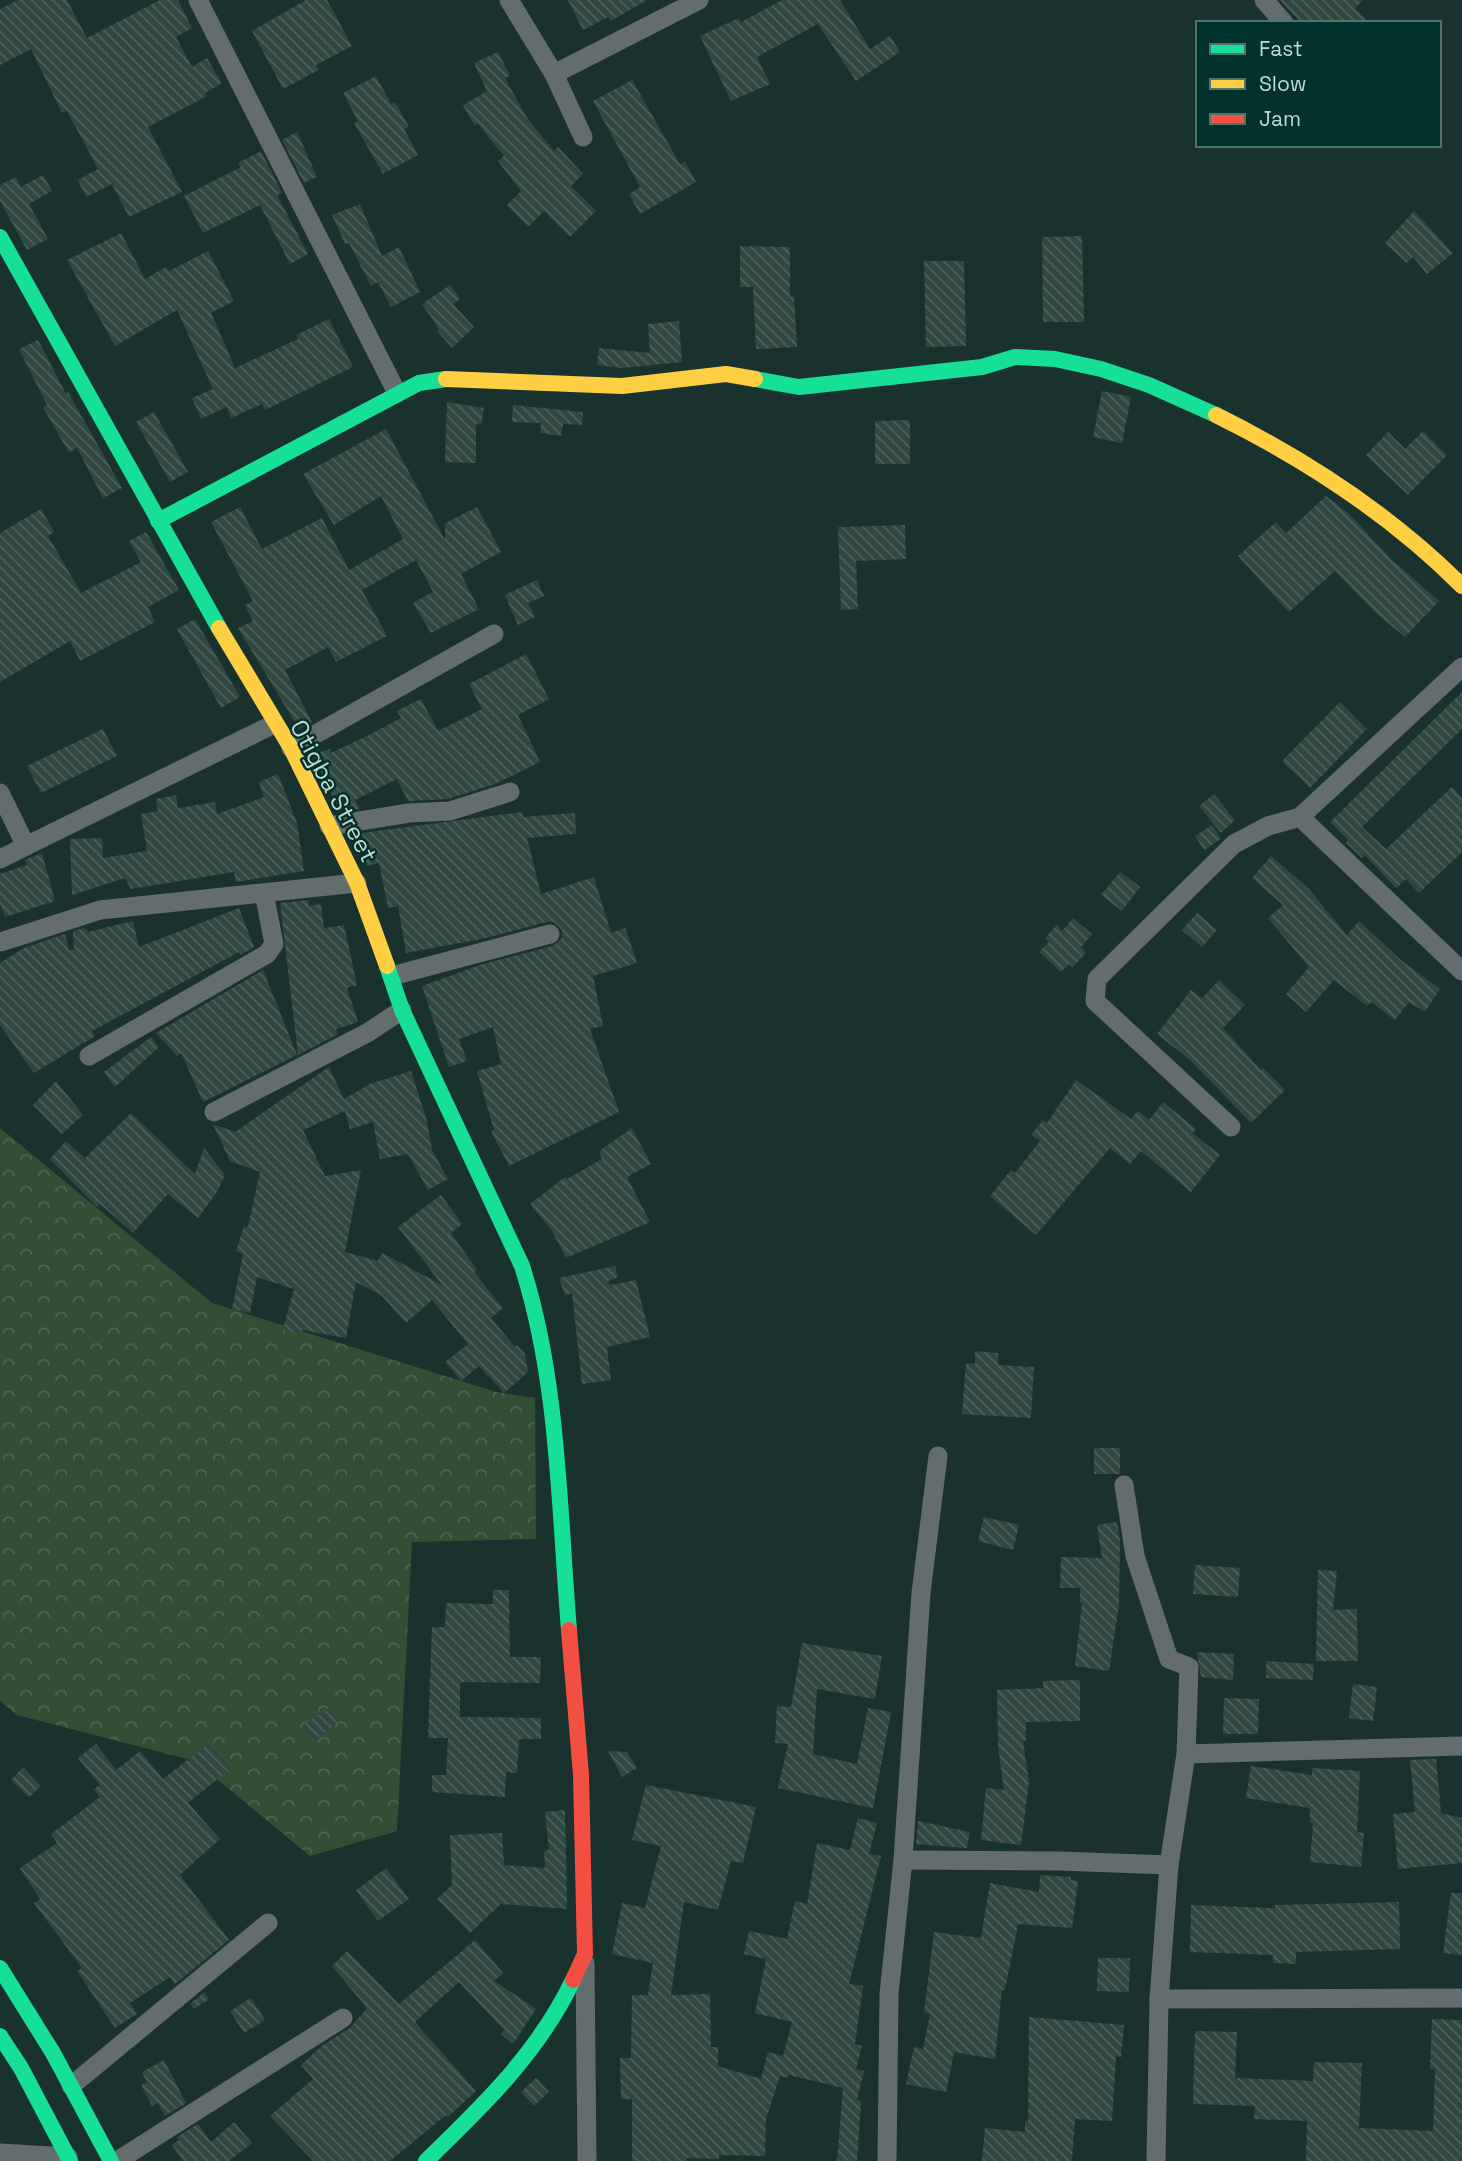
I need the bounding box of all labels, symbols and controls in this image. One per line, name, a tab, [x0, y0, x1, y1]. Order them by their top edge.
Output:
legend	[1196, 21, 1441, 147]
text: Fast	[1259, 35, 1303, 62]
text: Slow	[1259, 70, 1307, 97]
text: Jam	[1259, 105, 1301, 132]
street label: Otigba Street	[283, 714, 385, 868]

